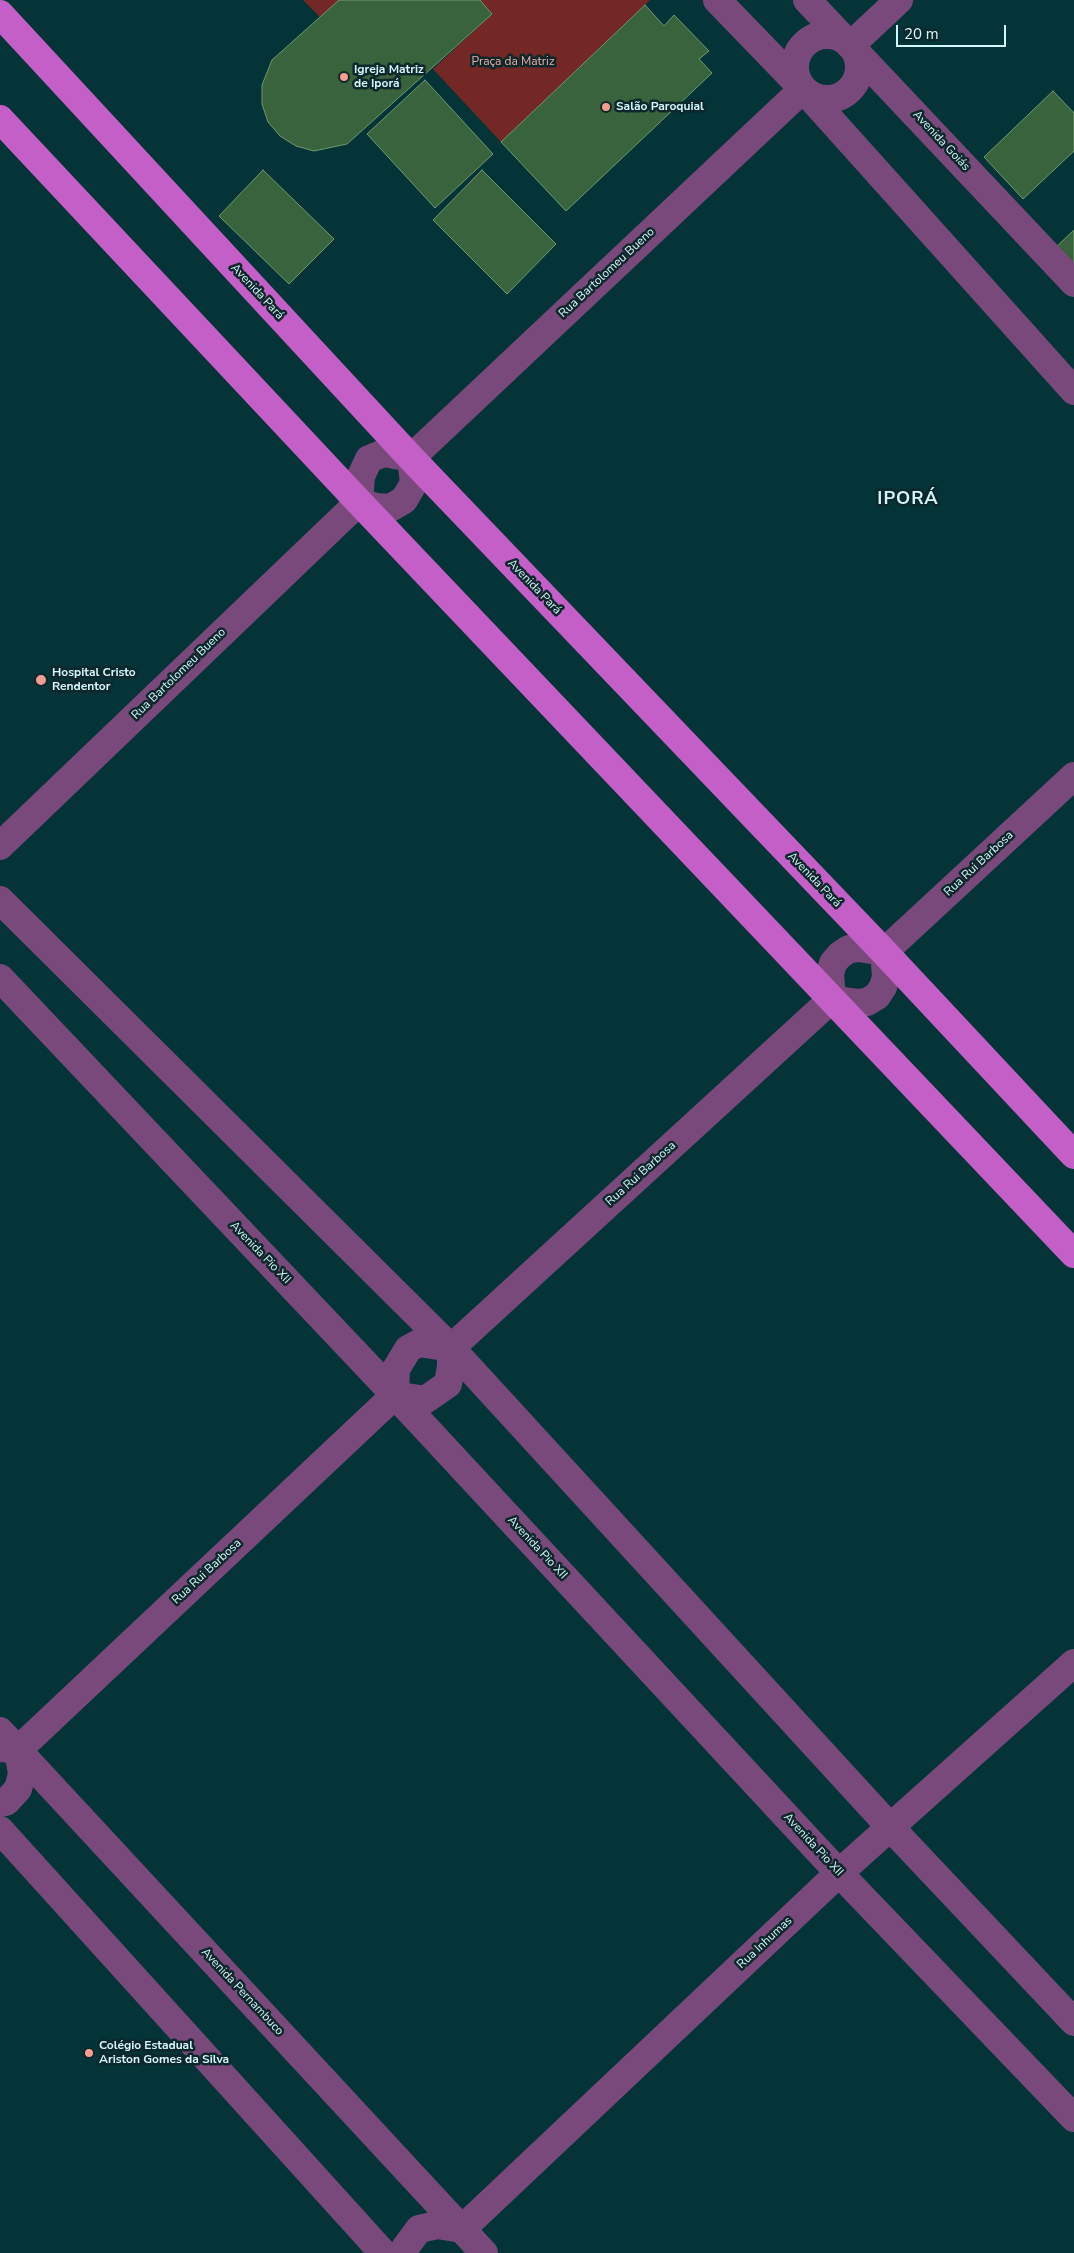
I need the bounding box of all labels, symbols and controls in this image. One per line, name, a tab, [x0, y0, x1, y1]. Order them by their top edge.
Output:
scale bar	[899, 15, 1009, 47]
text: 20 m	[904, 24, 939, 44]
park label: Praça da Matriz	[472, 55, 554, 69]
place label: Igreja Matriz de Iporá	[354, 63, 424, 91]
marker: Igreja Matriz de Iporá	[338, 71, 350, 83]
place label: Salão Paroquial	[616, 100, 704, 114]
marker: Salão Paroquial	[600, 101, 612, 113]
street label: Avenida Goiás	[909, 108, 973, 174]
street label: Rua Bartolomeu Bueno	[556, 225, 658, 321]
street label: Avenida Pará	[227, 261, 287, 323]
district label: IPORÁ	[877, 489, 939, 511]
street label: Avenida Pará	[504, 556, 564, 618]
street label: Rua Bartolomeu Bueno	[129, 625, 229, 723]
place label: Hospital Cristo Rendentor	[52, 666, 136, 694]
marker: Hospital Cristo Rendentor	[34, 673, 48, 687]
street label: Rua Rui Barbosa	[941, 828, 1017, 900]
street label: Avenida Pará	[784, 849, 844, 911]
street label: Rua Rui Barbosa	[603, 1139, 679, 1209]
street label: Avenida Pio XII	[227, 1219, 293, 1287]
street label: Avenida Pio XII	[504, 1513, 570, 1583]
street label: Rua Rui Barbosa	[169, 1536, 245, 1608]
street label: Avenida Pio XII	[780, 1810, 846, 1880]
street label: Rua Inhumas	[734, 1914, 796, 1972]
street label: Avenida Pernambuco	[198, 1945, 286, 2039]
place label: Colégio Estadual Ariston Gomes da Silva	[99, 2039, 229, 2067]
marker: Colégio Estadual Ariston Gomes da Silva	[83, 2047, 95, 2059]

